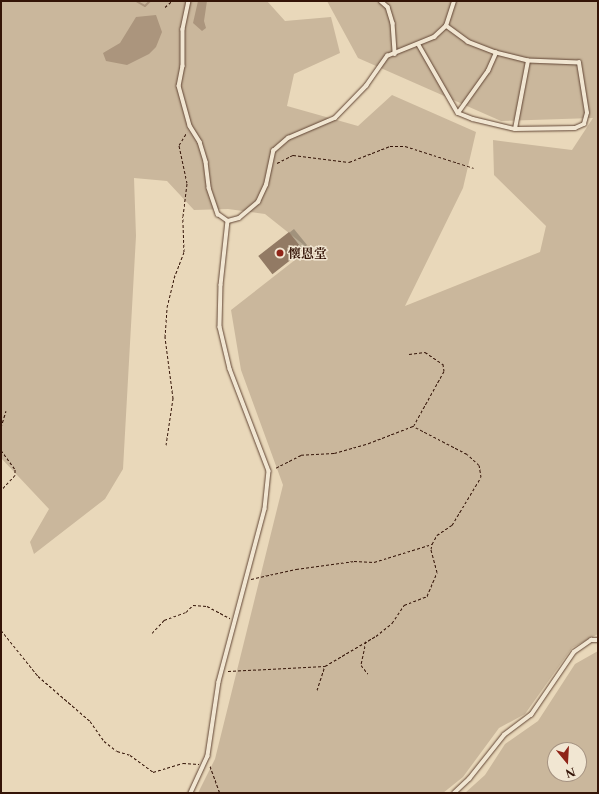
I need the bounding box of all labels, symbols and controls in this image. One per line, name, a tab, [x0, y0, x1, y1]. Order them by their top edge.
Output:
place label: 懷恩堂	[288, 245, 327, 261]
marker: 懷恩堂	[275, 248, 285, 258]
north arrow	[547, 742, 587, 782]
text: N	[564, 764, 577, 781]

